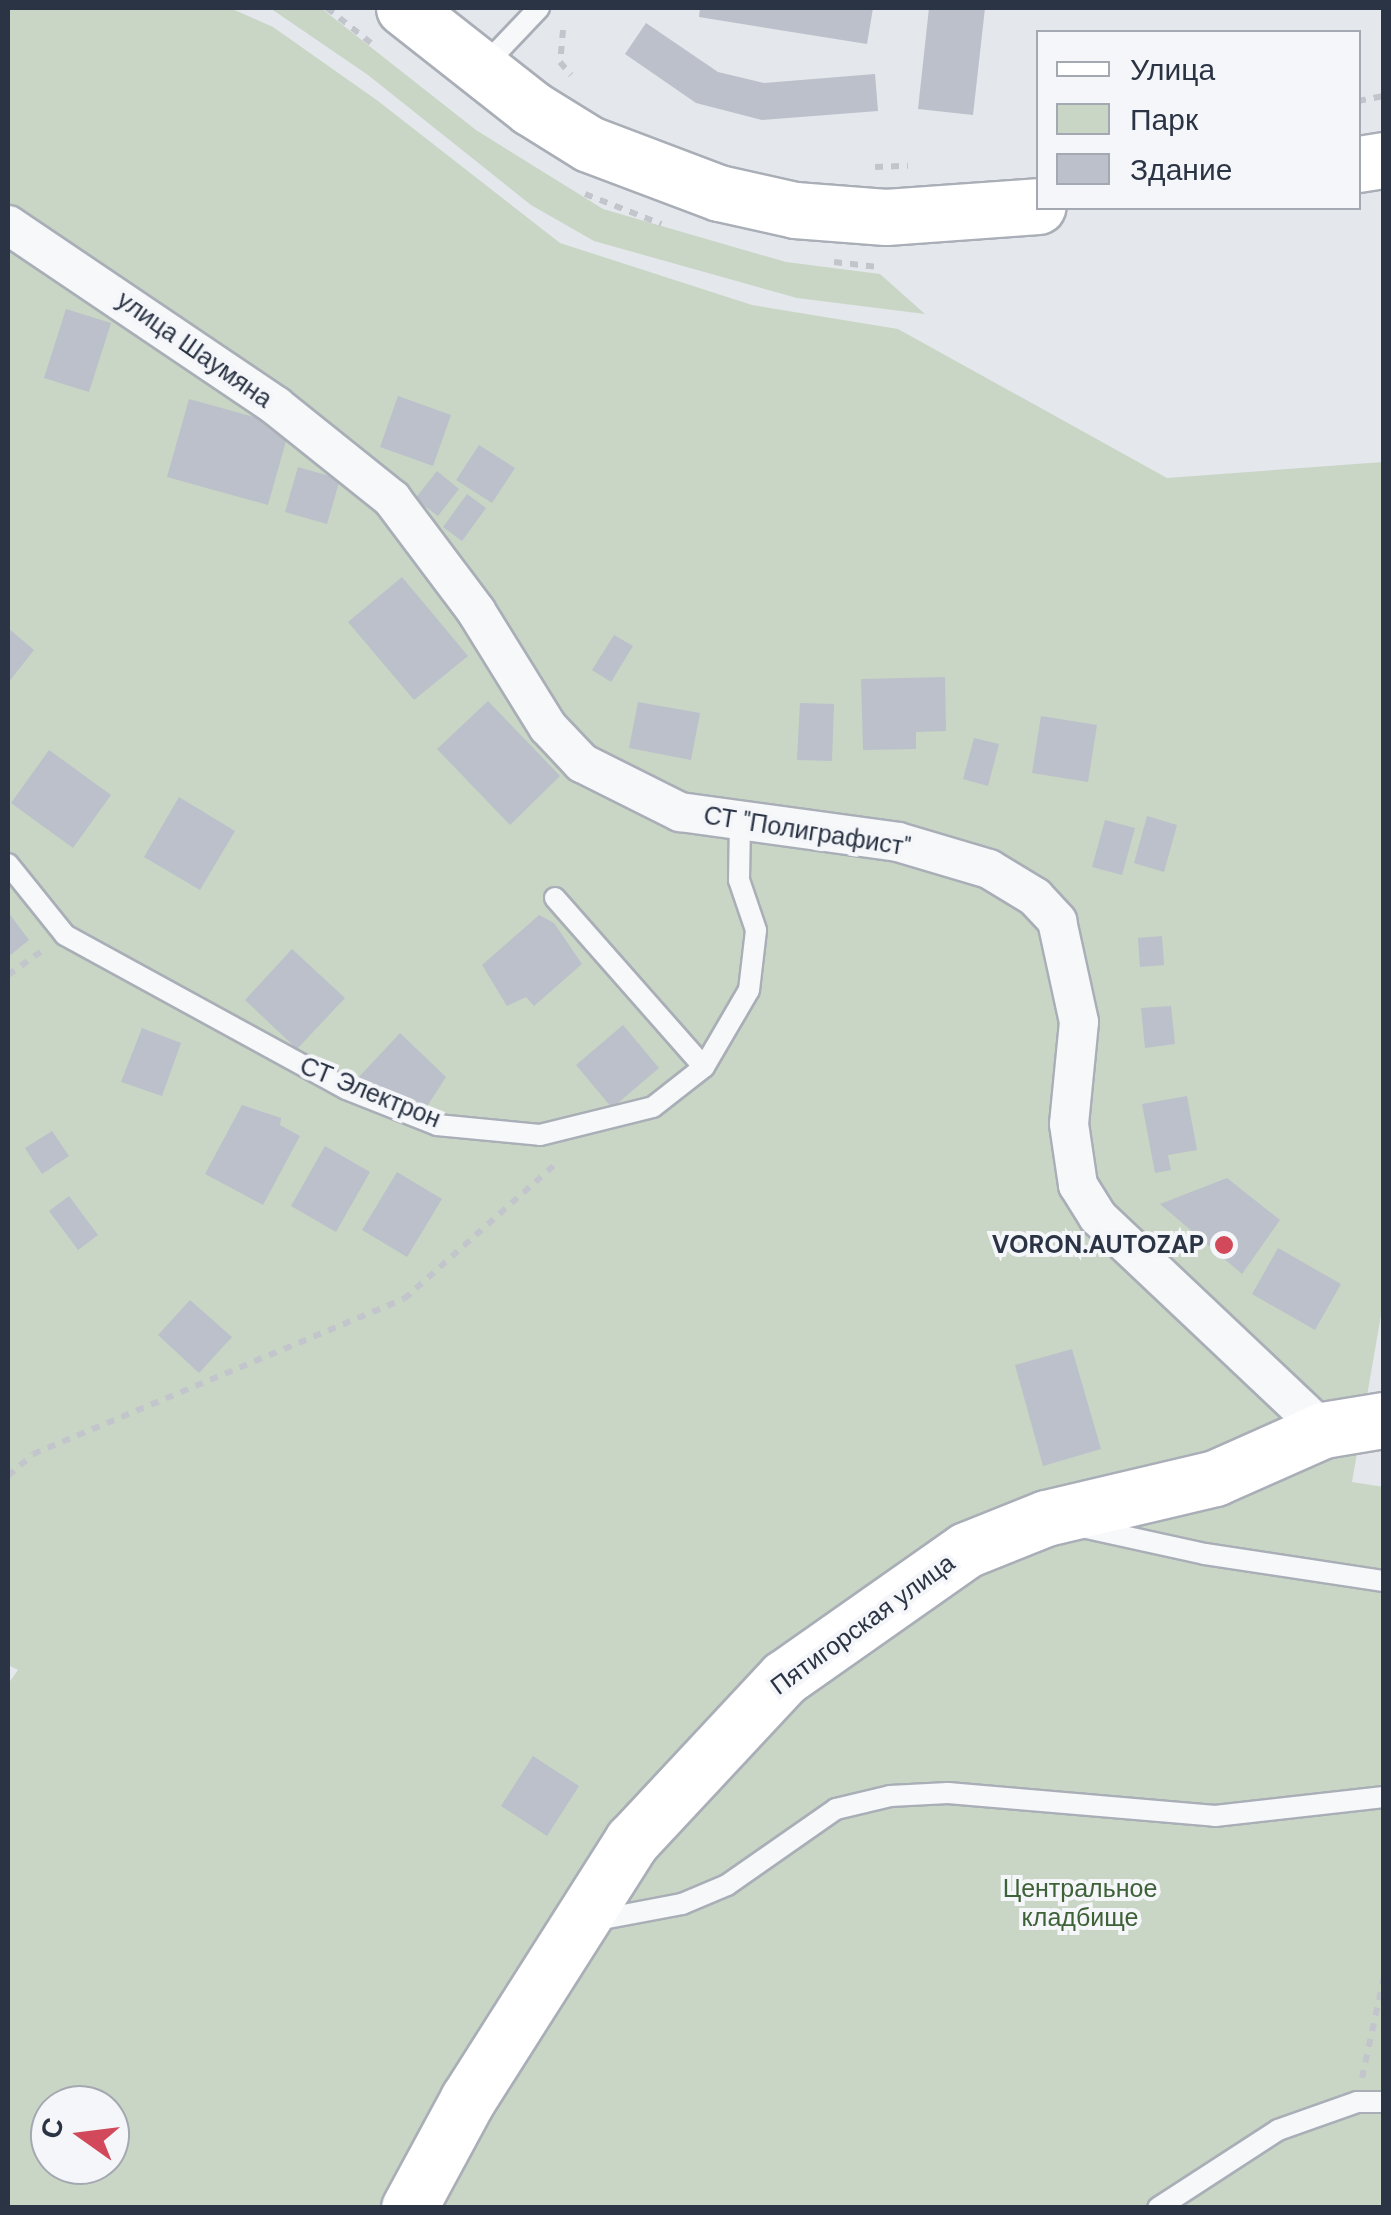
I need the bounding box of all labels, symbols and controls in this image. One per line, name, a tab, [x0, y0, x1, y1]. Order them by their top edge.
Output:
legend	[1036, 30, 1361, 210]
text: Улица	[1130, 50, 1215, 89]
text: Парк	[1130, 100, 1198, 139]
text: Здание	[1130, 150, 1232, 189]
street label: улица Шаумяна	[111, 285, 277, 415]
street label: СТ "Полиграфист"	[701, 801, 913, 863]
street label: СТ Электрон	[295, 1051, 445, 1135]
place label: VORON.AUTOZAP	[992, 1230, 1204, 1260]
marker: VORON.AUTOZAP	[1213, 1234, 1235, 1256]
street label: Пятигорская улица	[765, 1548, 961, 1702]
park label: Центральное кладбище	[1003, 1875, 1157, 1934]
north arrow	[30, 2085, 130, 2185]
text: С	[32, 2114, 73, 2142]

